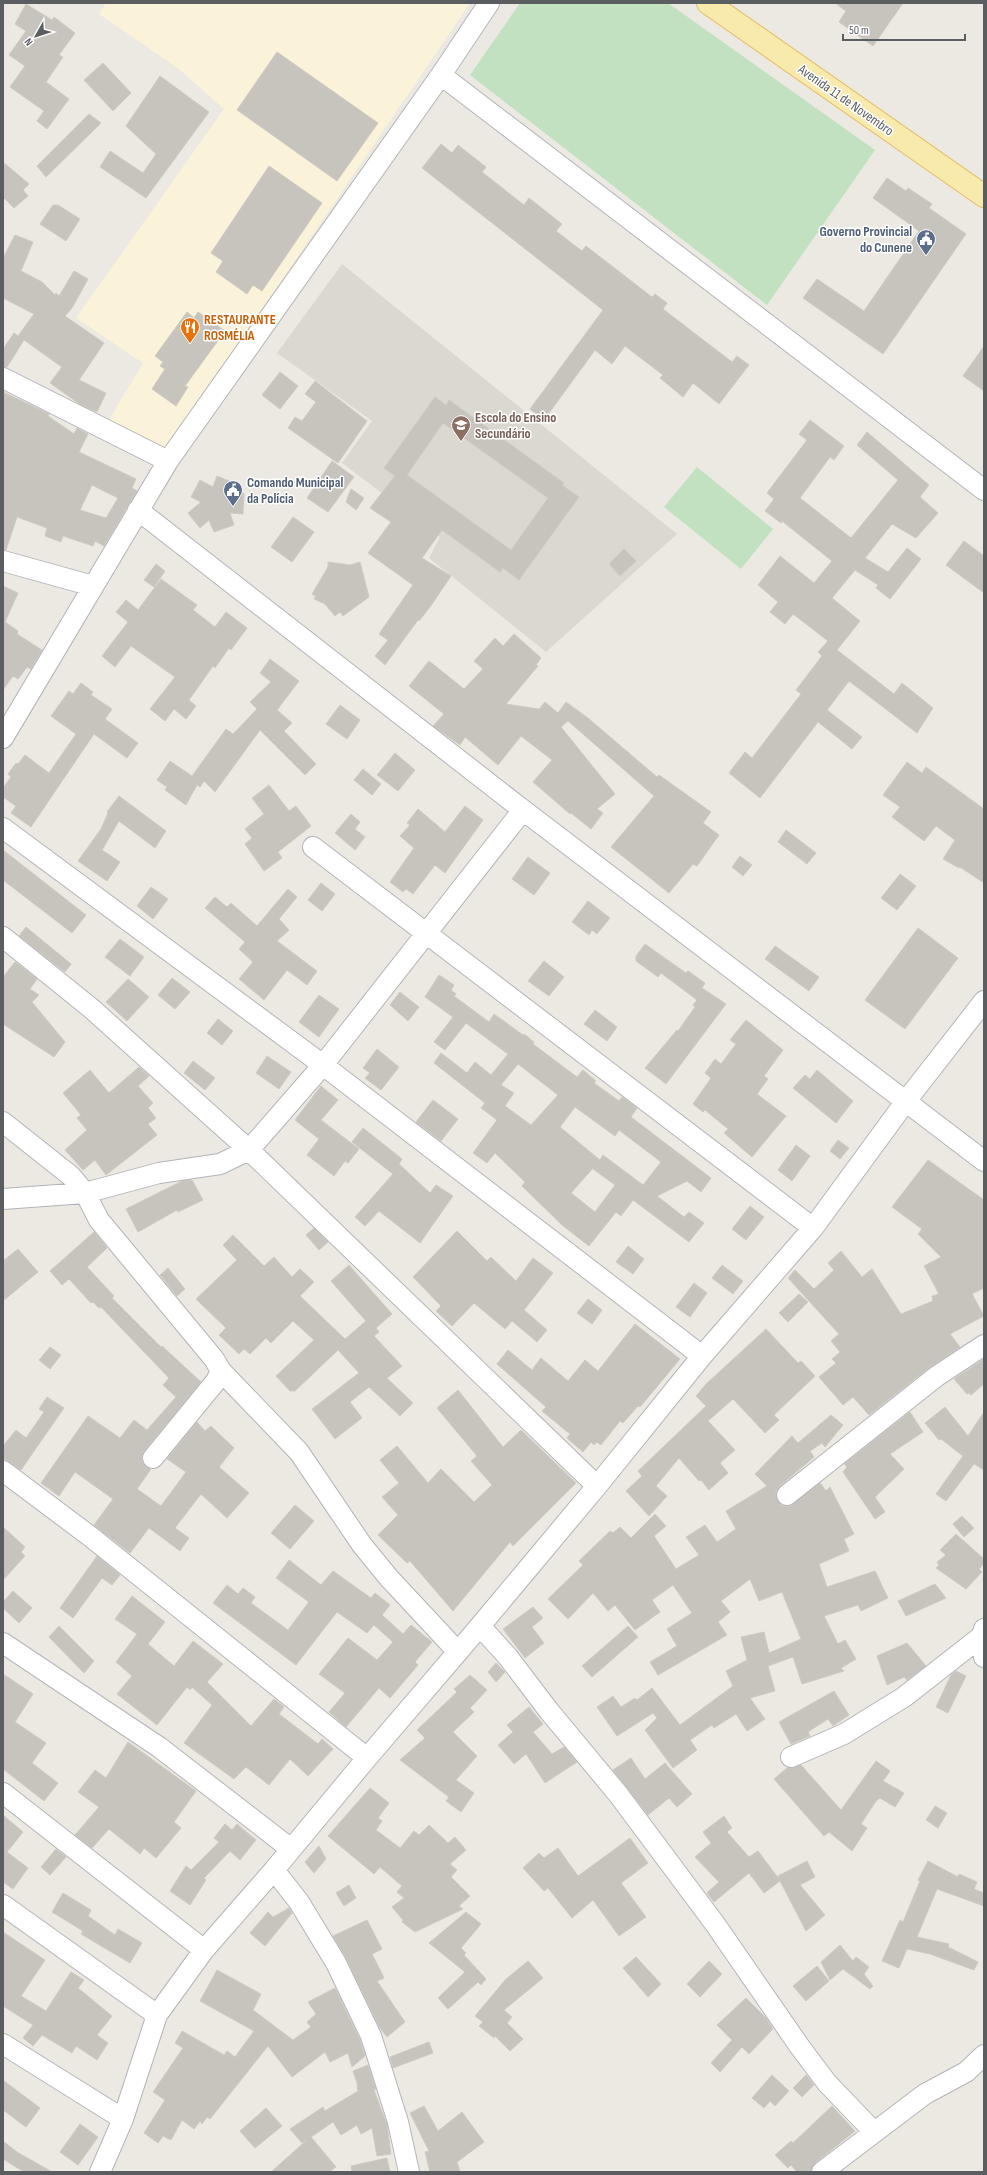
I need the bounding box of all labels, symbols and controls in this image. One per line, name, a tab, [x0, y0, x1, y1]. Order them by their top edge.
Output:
north arrow	[16, 16, 56, 56]
scale bar	[843, 16, 965, 42]
text: 50 m	[849, 23, 869, 38]
text: N	[22, 36, 36, 48]
street label: Avenida 11 de Novembro	[794, 60, 897, 139]
place label: Governo Provincial do Cunene	[819, 223, 912, 256]
public building icon: Governo Provincial do Cunene	[915, 228, 937, 256]
place label: RESTAURANTE ROSMÉLIA	[204, 311, 276, 344]
restaurant icon: RESTAURANTE ROSMÉLIA	[179, 316, 201, 344]
place label: Escola do Ensino Secundário	[475, 409, 556, 442]
school or university icon: Escola do Ensino Secundário	[450, 414, 472, 442]
place label: Comando Municipal da Polícia	[247, 474, 343, 507]
public building icon: Comando Municipal da Polícia	[222, 479, 244, 507]

